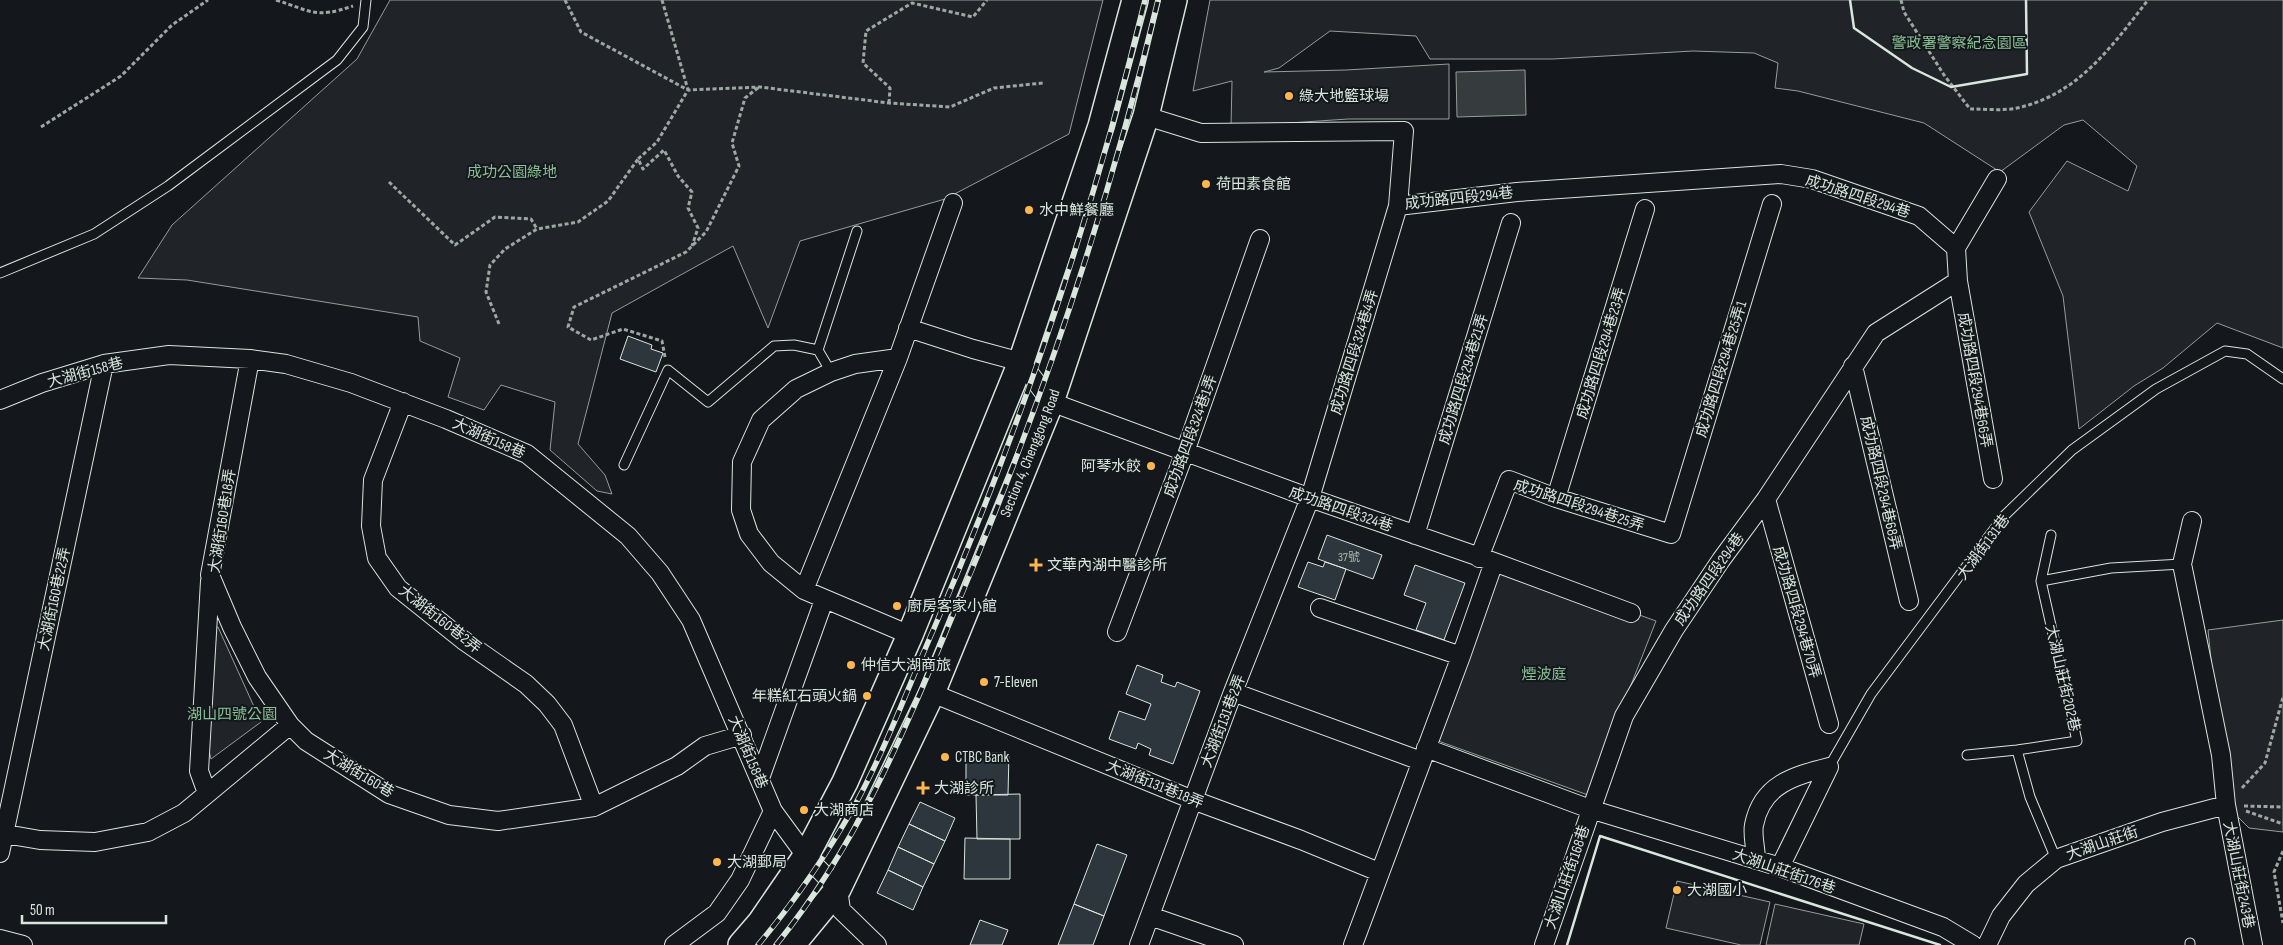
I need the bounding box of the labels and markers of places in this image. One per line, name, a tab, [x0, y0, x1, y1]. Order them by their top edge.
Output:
place label: 綠大地籃球場	[1299, 87, 1389, 106]
marker: 綠大地籃球場	[1283, 90, 1295, 102]
place label: 荷田素食館	[1216, 175, 1291, 194]
marker: 荷田素食館	[1200, 178, 1212, 190]
place label: 水中鮮餐廳	[1039, 201, 1114, 220]
marker: 水中鮮餐廳	[1023, 204, 1035, 216]
place label: 阿琴水餃	[1081, 457, 1141, 476]
marker: 阿琴水餃	[1145, 460, 1157, 472]
place label: 文華內湖中醫診所	[1047, 556, 1167, 575]
marker: 文華內湖中醫診所	[1029, 558, 1043, 572]
place label: 廚房客家小館	[907, 597, 997, 616]
marker: 廚房客家小館	[891, 600, 903, 612]
place label: 仲信大湖商旅	[861, 656, 951, 675]
marker: 仲信大湖商旅	[845, 659, 857, 671]
place label: 7-Eleven	[994, 673, 1038, 692]
marker: 7-Eleven	[978, 676, 990, 688]
place label: 年糕紅石頭火鍋	[752, 687, 857, 706]
marker: 年糕紅石頭火鍋	[861, 690, 873, 702]
place label: CTBC Bank	[955, 748, 1010, 767]
marker: CTBC Bank	[939, 751, 951, 763]
place label: 大湖診所	[934, 779, 994, 798]
marker: 大湖診所	[916, 781, 930, 795]
place label: 大湖商店	[814, 801, 874, 820]
marker: 大湖商店	[798, 804, 810, 816]
place label: 大湖郵局	[727, 853, 787, 872]
marker: 大湖郵局	[711, 856, 723, 868]
place label: 大湖國小	[1687, 881, 1747, 900]
marker: 大湖國小	[1671, 884, 1683, 896]

